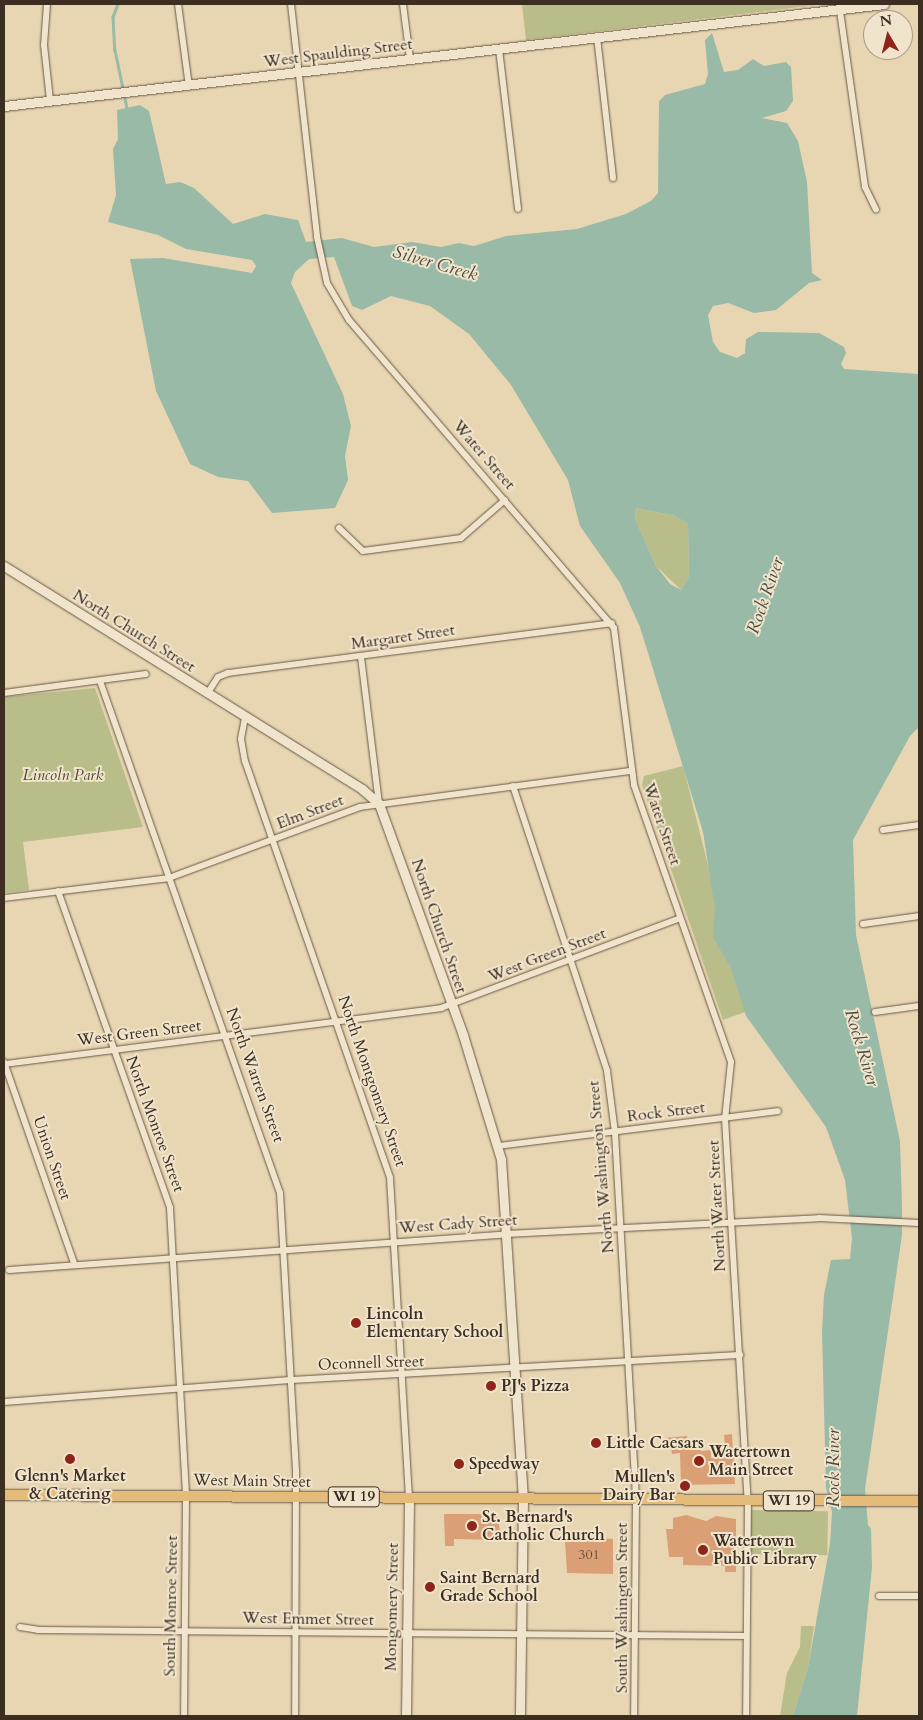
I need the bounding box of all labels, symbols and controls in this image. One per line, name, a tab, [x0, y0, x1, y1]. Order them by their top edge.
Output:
north arrow	[863, 10, 913, 60]
text: N	[879, 10, 893, 31]
street label: West Spaulding Street	[262, 34, 414, 72]
water label: Silver Creek	[390, 242, 480, 286]
street label: Water Street	[449, 416, 519, 494]
water label: Rock River	[743, 555, 789, 637]
street label: North Church Street	[69, 586, 199, 676]
street label: Margaret Street	[350, 620, 456, 654]
park label: Lincoln Park	[23, 765, 103, 785]
street label: Water Street	[639, 780, 685, 868]
street label: Elm Street	[274, 790, 346, 834]
street label: North Church Street	[407, 856, 471, 996]
street label: West Green Street	[485, 924, 609, 986]
street label: North Montgomery Street	[334, 993, 410, 1169]
street label: North Warren Street	[222, 1005, 288, 1145]
water label: Rock River	[839, 1007, 883, 1089]
street label: West Green Street	[76, 1016, 202, 1050]
street label: North Monroe Street	[121, 1053, 189, 1195]
street label: North Washington Street	[584, 1080, 618, 1254]
street label: Rock Street	[626, 1098, 706, 1126]
street label: Union Street	[29, 1114, 75, 1202]
street label: North Water Street	[704, 1140, 730, 1272]
street label: West Cady Street	[398, 1210, 518, 1238]
place label: Lincoln Elementary School	[366, 1304, 503, 1342]
marker: Lincoln Elementary School	[350, 1317, 362, 1329]
street label: Oconnell Street	[318, 1352, 424, 1374]
place label: PJ's Pizza	[501, 1376, 569, 1396]
marker: PJ's Pizza	[485, 1380, 497, 1392]
water label: Rock River	[823, 1428, 845, 1508]
place label: Little Caesars	[606, 1433, 704, 1453]
marker: Little Caesars	[590, 1437, 602, 1449]
place label: Watertown Main Street	[709, 1442, 793, 1480]
marker: Glenn's Market & Catering	[64, 1453, 76, 1465]
place label: Speedway	[469, 1454, 540, 1474]
marker: Watertown Main Street	[693, 1455, 705, 1467]
marker: Speedway	[453, 1458, 465, 1470]
place label: Glenn's Market & Catering	[14, 1466, 126, 1504]
place label: Mullen's Dairy Bar	[602, 1467, 675, 1505]
street label: West Main Street	[193, 1470, 311, 1492]
marker: Mullen's Dairy Bar	[679, 1480, 691, 1492]
road number: WI 19	[328, 1484, 380, 1510]
road number: WI 19	[763, 1488, 815, 1514]
place label: St. Bernard's Catholic Church	[482, 1507, 605, 1545]
marker: St. Bernard's Catholic Church	[466, 1520, 478, 1532]
street label: South Washington Street	[612, 1523, 632, 1693]
place label: Watertown Public Library	[713, 1531, 817, 1569]
street label: South Monroe Street	[160, 1535, 182, 1677]
street label: Mongomery Street	[381, 1543, 403, 1671]
marker: Watertown Public Library	[697, 1544, 709, 1556]
house number: 301	[578, 1547, 600, 1563]
place label: Saint Bernard Grade School	[440, 1568, 540, 1606]
marker: Saint Bernard Grade School	[424, 1581, 436, 1593]
street label: West Emmet Street	[242, 1608, 374, 1630]

